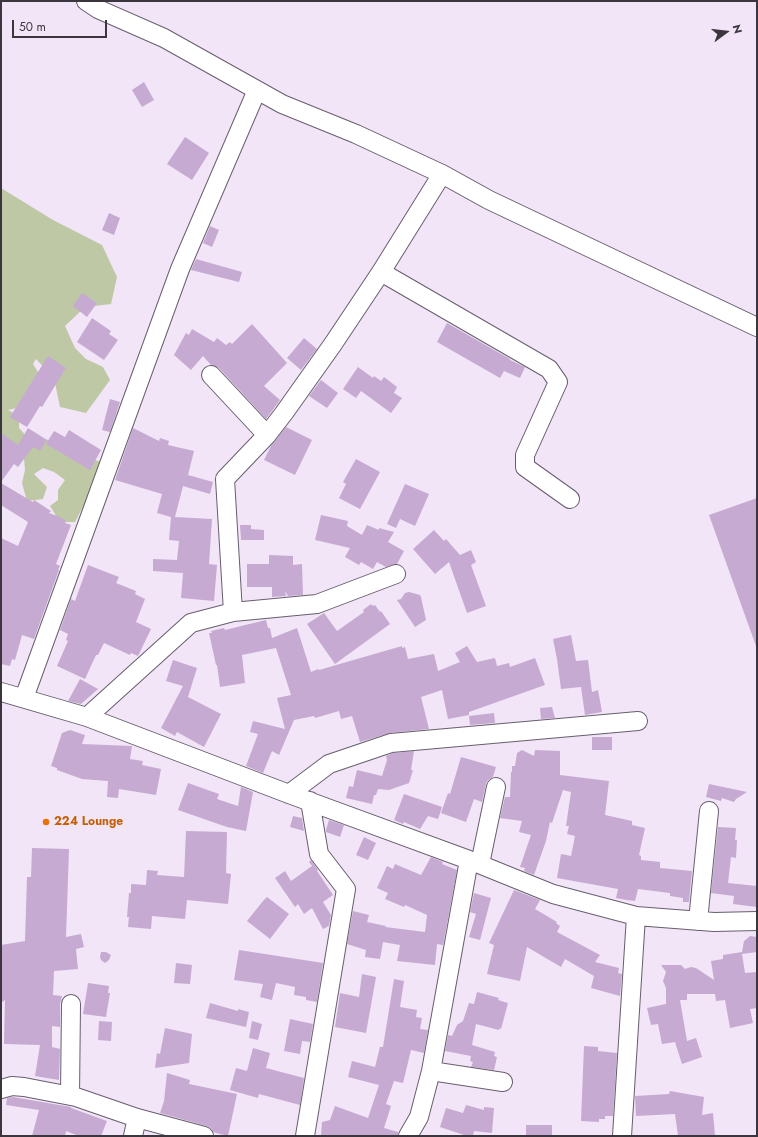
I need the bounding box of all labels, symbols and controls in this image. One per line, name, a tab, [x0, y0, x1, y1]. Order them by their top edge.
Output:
scale bar	[14, 12, 109, 38]
north arrow	[706, 12, 746, 52]
text: 50 m	[19, 18, 46, 36]
text: N	[729, 23, 746, 35]
place label: 224 Lounge	[54, 815, 123, 829]
marker: 224 Lounge	[41, 817, 51, 827]

